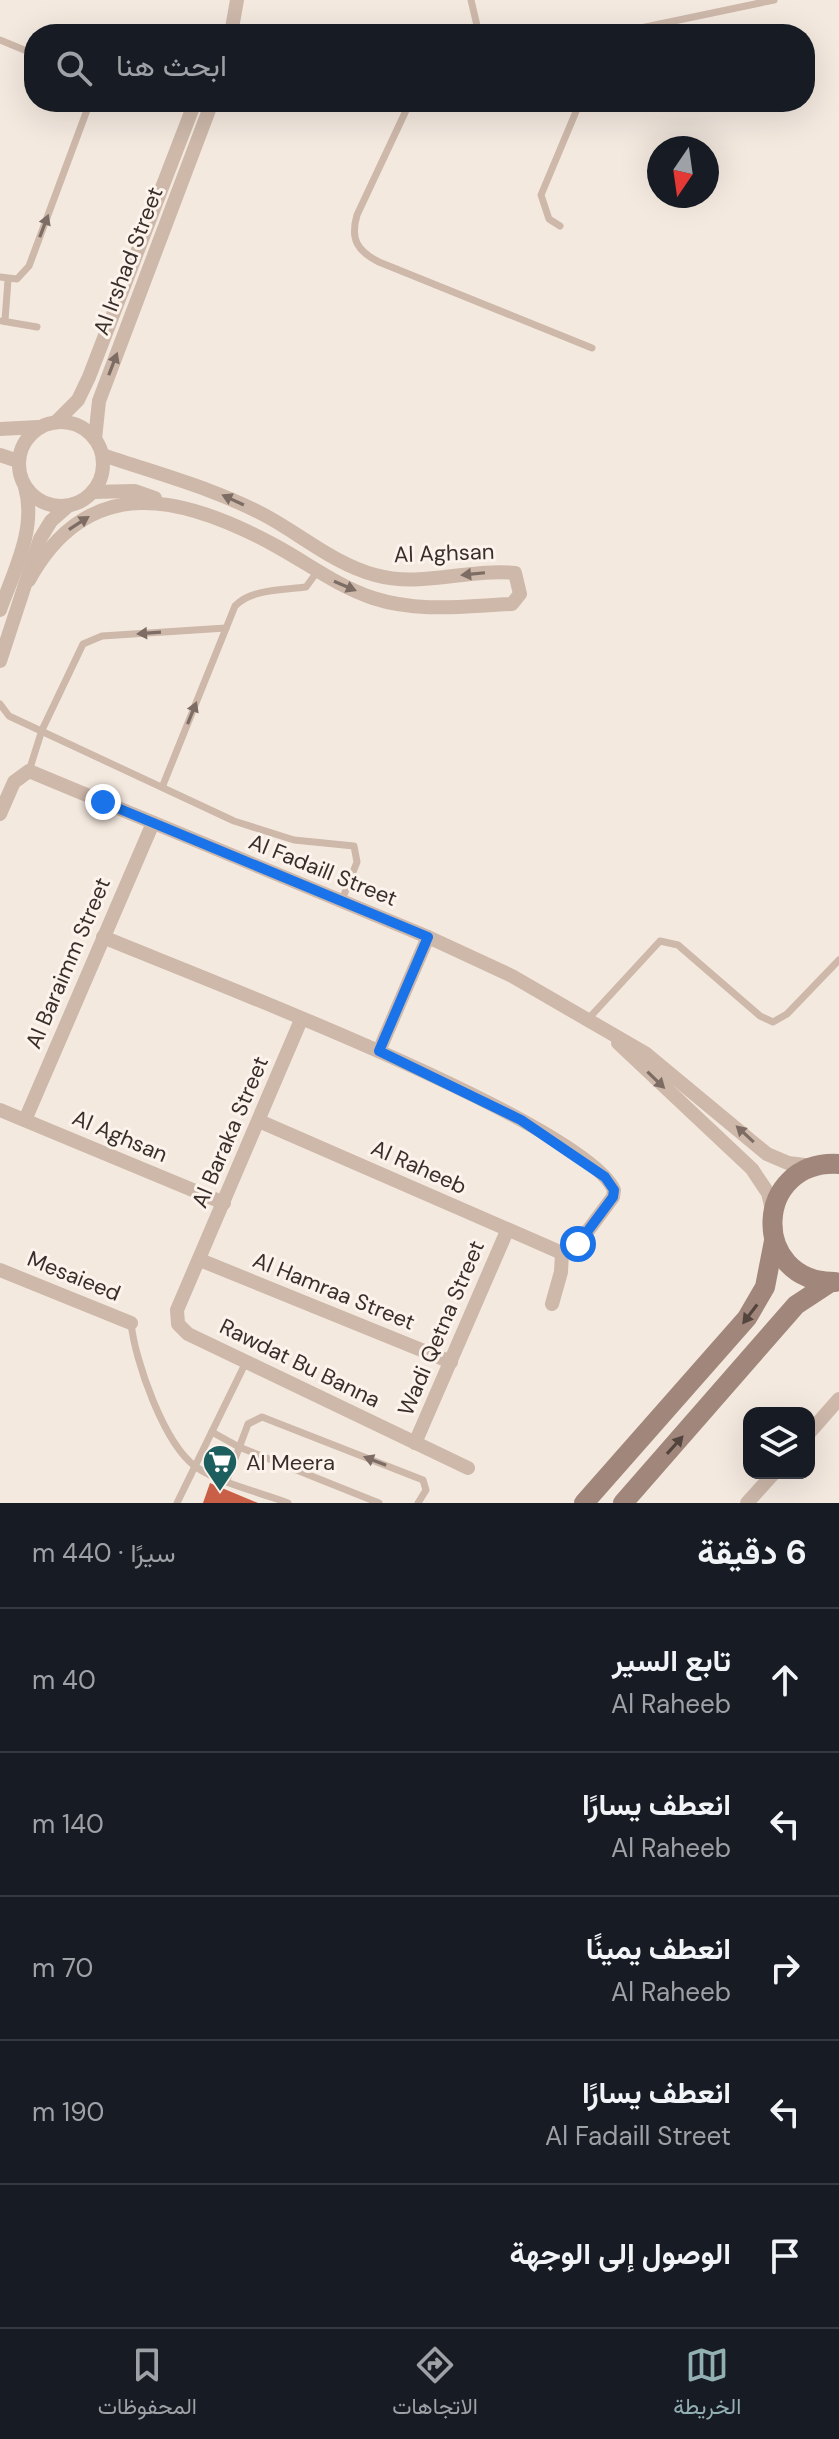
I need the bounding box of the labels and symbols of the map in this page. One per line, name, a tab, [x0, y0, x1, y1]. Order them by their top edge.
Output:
north arrow	[647, 136, 719, 208]
street label: Al Irshad Street	[86, 183, 170, 339]
one-way arrow	[38, 214, 51, 238]
one-way arrow	[107, 351, 120, 375]
one-way arrow	[221, 493, 244, 507]
one-way arrow	[69, 515, 90, 530]
street label: Al Aghsan	[393, 537, 495, 569]
one-way arrow	[460, 568, 485, 581]
one-way arrow	[333, 580, 357, 593]
one-way arrow	[136, 627, 161, 640]
one-way arrow	[186, 701, 199, 725]
route end	[85, 784, 121, 820]
street label: Al Fadaill Street	[245, 827, 401, 913]
street label: Al Baraimm Street	[19, 873, 117, 1053]
street label: Al Baraka Street	[185, 1052, 275, 1212]
one-way arrow	[646, 1071, 665, 1089]
street label: Al Aghsan	[68, 1103, 172, 1169]
one-way arrow	[735, 1126, 754, 1144]
street label: Al Raheeb	[367, 1133, 471, 1201]
route start	[560, 1226, 596, 1262]
street label: Wadi Qetna Street	[391, 1236, 491, 1420]
street label: Mesaieed	[23, 1244, 125, 1308]
street label: Al Hamraa Street	[249, 1245, 419, 1337]
one-way arrow	[743, 1303, 758, 1324]
street label: Rawdat Bu Banna	[215, 1312, 385, 1414]
one-way arrow	[666, 1435, 683, 1455]
supermarket icon: Al Meera	[201, 1443, 239, 1493]
place label: Al Meera	[246, 1448, 335, 1477]
one-way arrow	[363, 1454, 387, 1467]

